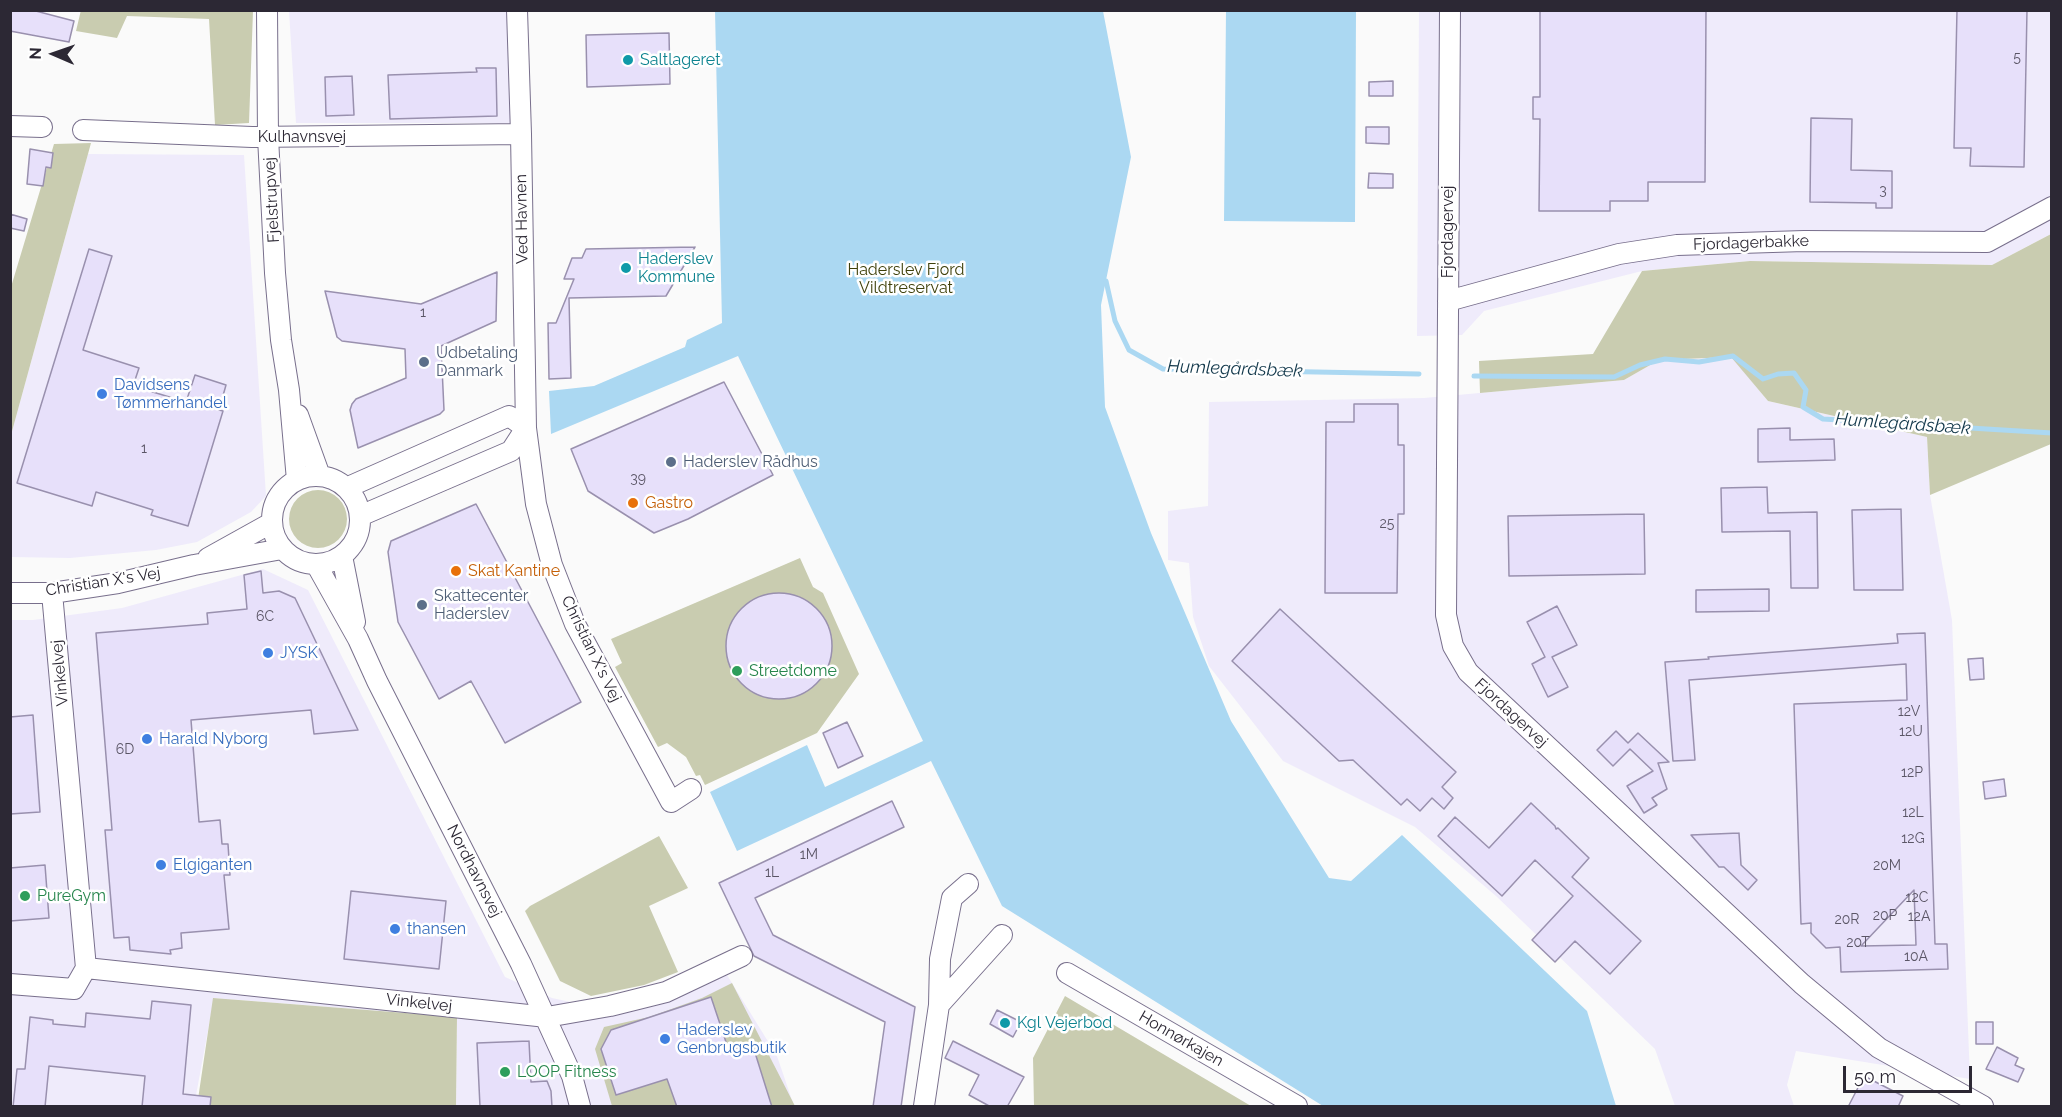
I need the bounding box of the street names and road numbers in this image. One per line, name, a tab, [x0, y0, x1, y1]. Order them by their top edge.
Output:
street label: Kulhavnsvej	[258, 127, 346, 147]
street label: Fjelstrupvej	[260, 157, 284, 243]
street label: Ved Havnen	[512, 174, 532, 264]
street label: Fjordagervej	[1438, 186, 1458, 278]
street label: Fjordagerbakke	[1693, 231, 1809, 255]
street label: Christian X's Vej	[44, 563, 162, 601]
street label: Christian X's Vej	[557, 593, 625, 705]
street label: Vinkelvej	[48, 639, 72, 707]
street label: Fjordagervej	[1471, 674, 1551, 752]
street label: Nordhavnsvej	[442, 821, 506, 921]
street label: Vinkelvej	[385, 990, 453, 1016]
street label: Honnørkajen	[1135, 1007, 1227, 1071]

